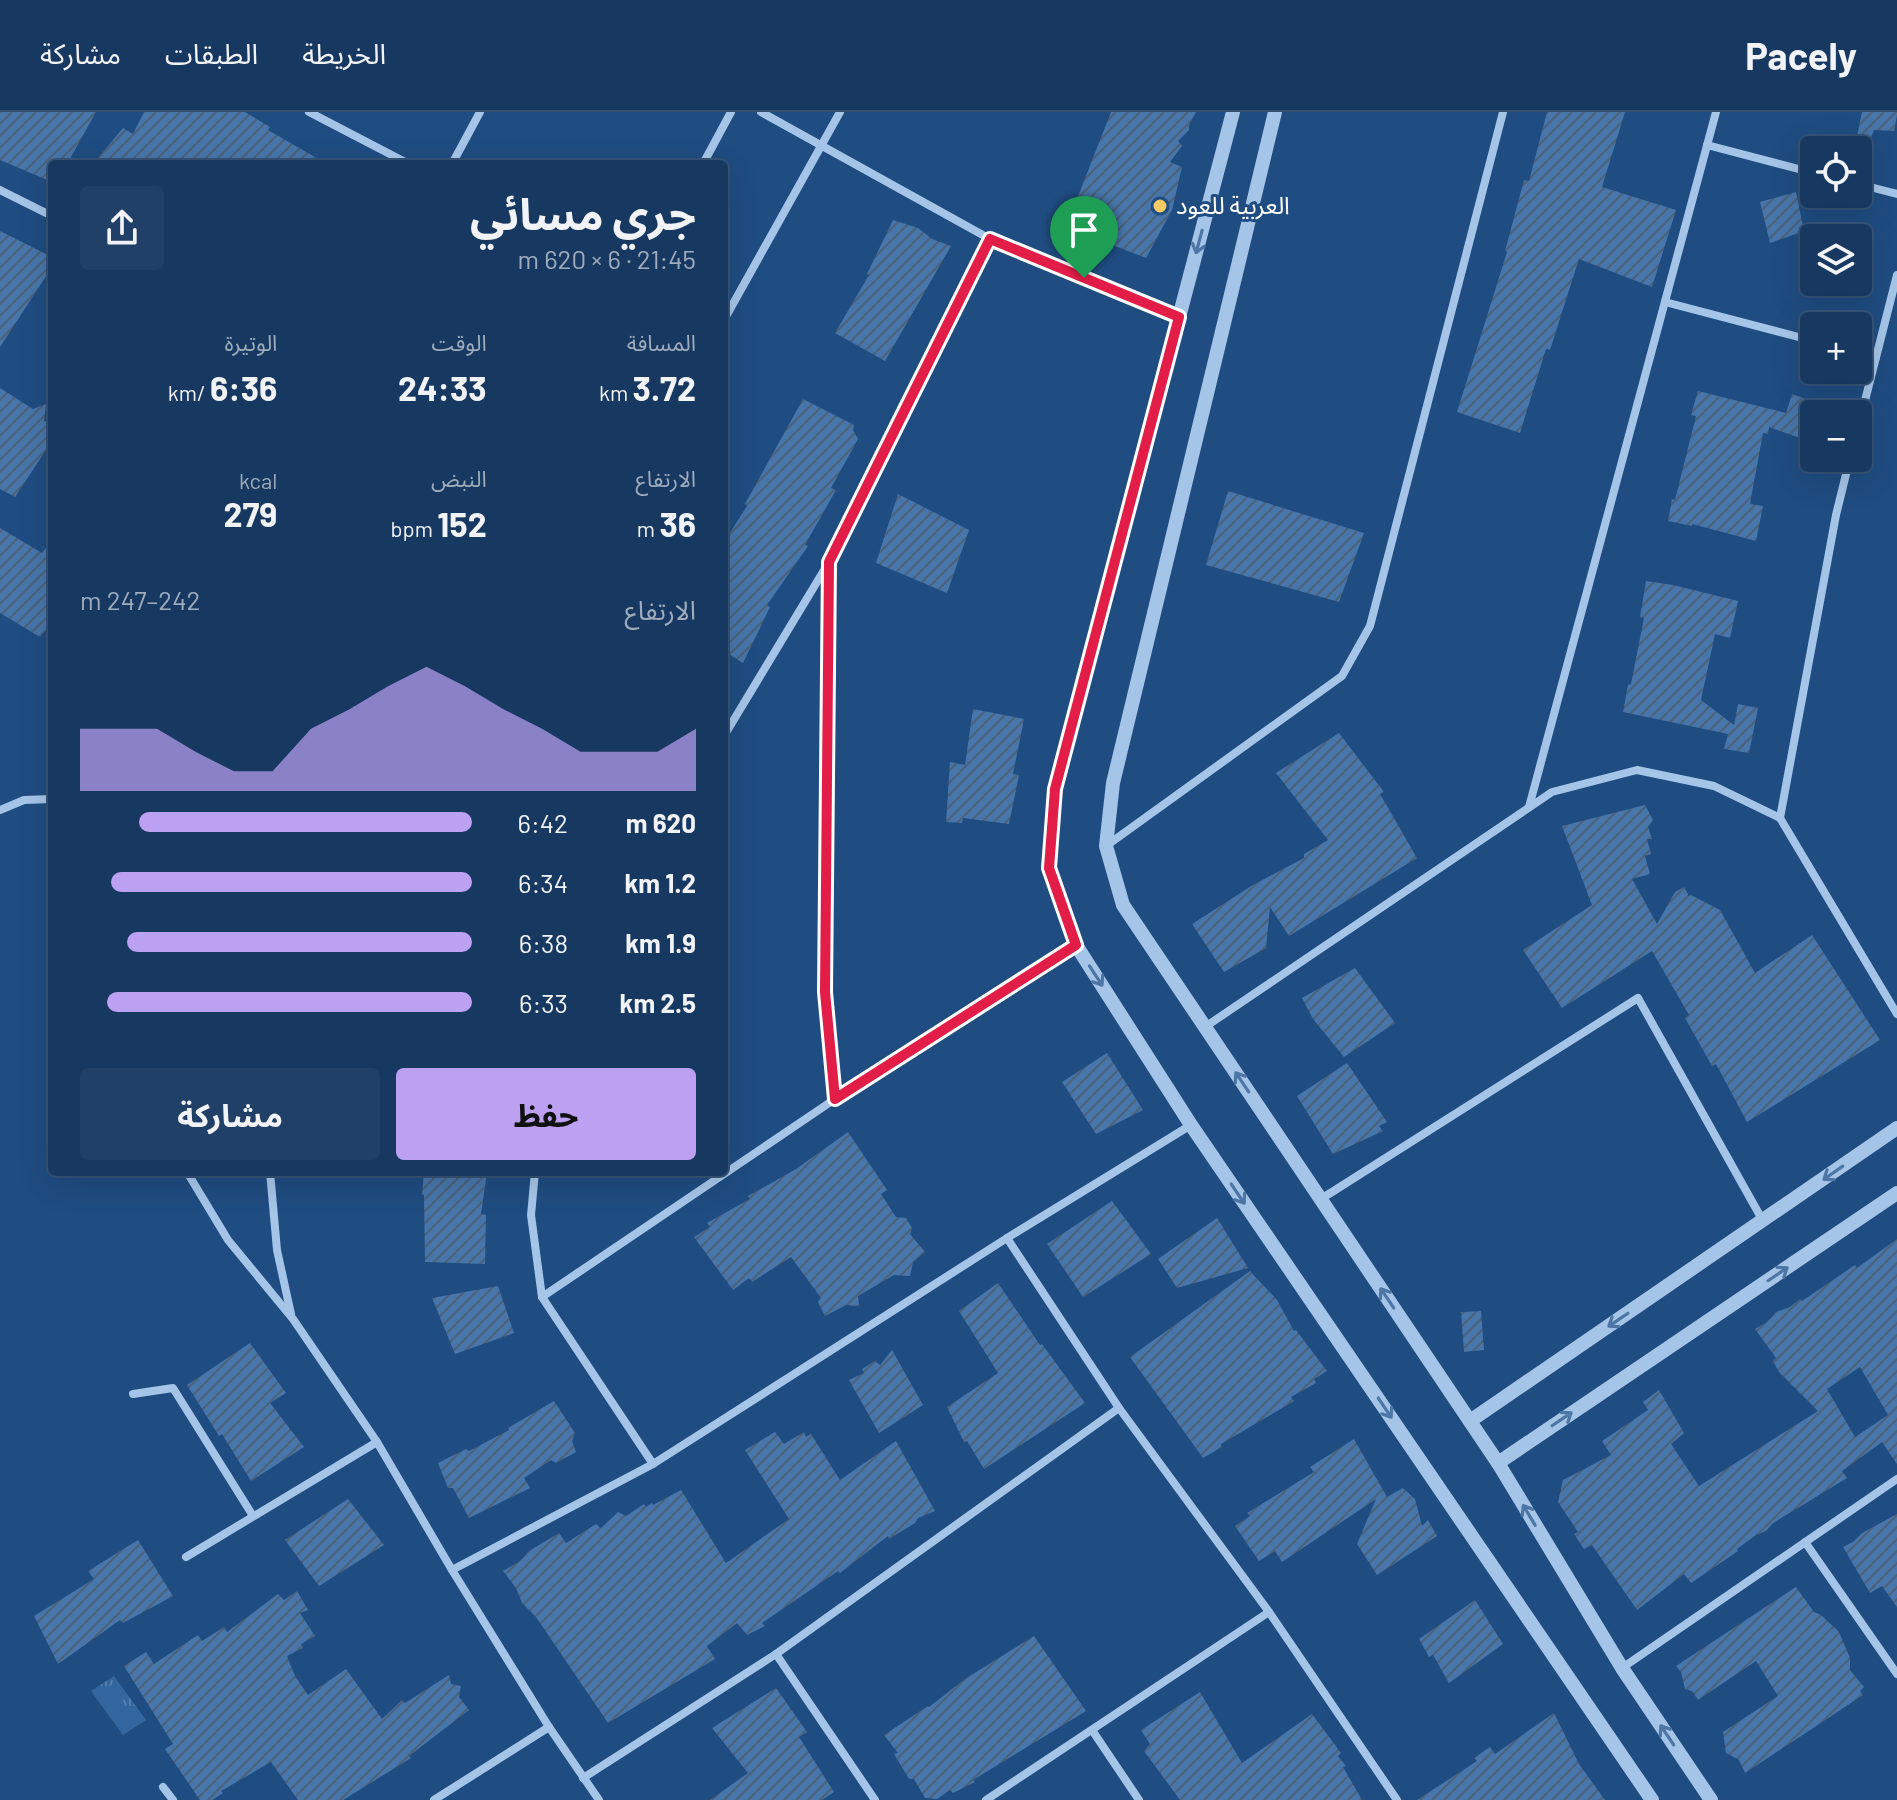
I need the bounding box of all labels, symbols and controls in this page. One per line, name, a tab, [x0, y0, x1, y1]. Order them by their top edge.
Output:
text: Pacely	[1745, 32, 1857, 78]
text: مشاركة	[40, 36, 121, 70]
text: الطبقات	[165, 36, 258, 70]
text: الخريطة	[302, 36, 386, 70]
map controls	[1800, 136, 1872, 472]
button: locate	[1800, 136, 1872, 208]
button: share	[80, 186, 164, 270]
text: جري مسائي	[470, 186, 696, 239]
place label: العربية للعود	[1176, 190, 1290, 220]
pin	[1050, 196, 1118, 278]
marker: العربية للعود	[1151, 197, 1169, 215]
icon: arrive	[1062, 208, 1106, 252]
button: layers	[1800, 224, 1872, 296]
one-way arrow	[1190, 228, 1205, 254]
text: 21:45 · 6 × 620 m	[517, 243, 696, 274]
button: +	[1800, 312, 1872, 384]
text: الوتيرة	[224, 329, 277, 355]
text: الوقت	[431, 329, 487, 355]
text: المسافة	[627, 329, 696, 355]
text: 6:36	[210, 367, 277, 408]
text: 24:33	[398, 367, 487, 408]
text: 3.72	[633, 367, 696, 408]
text: /km	[168, 379, 210, 405]
text: km	[599, 379, 633, 405]
button: −	[1800, 400, 1872, 472]
text: النبض	[431, 465, 487, 491]
text: الارتفاع	[636, 465, 696, 491]
text: kcal	[239, 467, 277, 493]
text: 279	[223, 493, 277, 534]
text: 152	[437, 503, 487, 544]
text: 36	[659, 503, 696, 544]
text: bpm	[391, 515, 437, 541]
text: m	[637, 515, 659, 541]
text: 242–247 m	[80, 584, 200, 615]
text: الارتفاع	[625, 594, 696, 625]
text: 6:42	[518, 807, 568, 838]
text: 620 m	[626, 807, 696, 838]
text: 6:34	[518, 867, 568, 898]
text: 1.2 km	[624, 867, 696, 898]
text: 6:38	[519, 927, 568, 958]
text: 1.9 km	[625, 927, 696, 958]
one-way arrow	[1088, 964, 1104, 987]
text: 6:33	[519, 987, 568, 1018]
text: 2.5 km	[620, 987, 696, 1018]
button: مشاركة	[80, 1068, 380, 1160]
button: حفظ	[396, 1068, 696, 1160]
one-way arrow	[1234, 1071, 1250, 1093]
one-way arrow	[1822, 1165, 1844, 1181]
one-way arrow	[1230, 1182, 1246, 1204]
one-way arrow	[1766, 1265, 1788, 1282]
one-way arrow	[1379, 1287, 1395, 1309]
one-way arrow	[1608, 1312, 1630, 1328]
one-way arrow	[1377, 1397, 1393, 1419]
one-way arrow	[1551, 1411, 1573, 1427]
one-way arrow	[1521, 1504, 1537, 1527]
one-way arrow	[1659, 1725, 1675, 1747]

